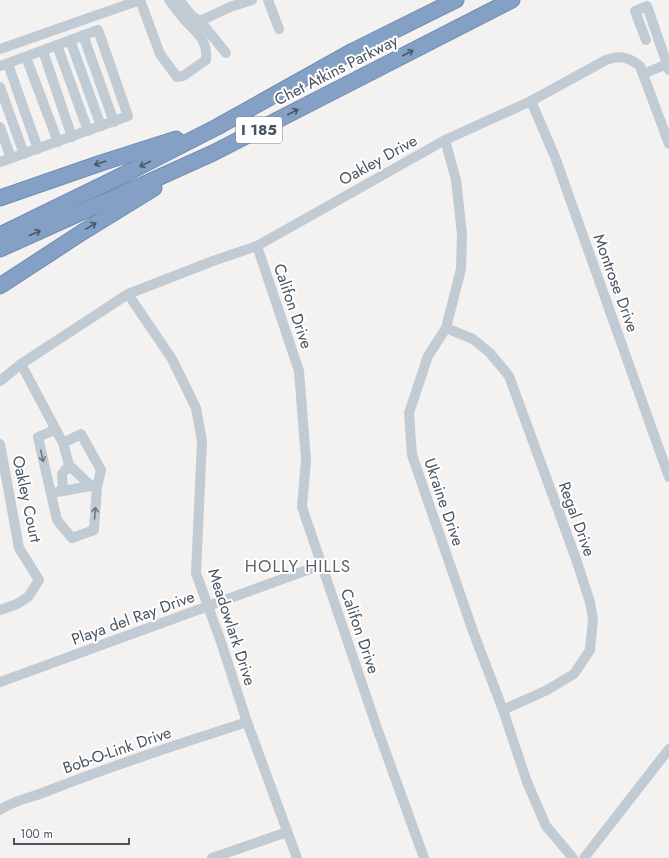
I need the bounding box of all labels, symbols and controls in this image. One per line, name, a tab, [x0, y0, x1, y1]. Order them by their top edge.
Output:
street label: Chet Atkins Parkway	[270, 28, 403, 111]
one-way arrow	[402, 49, 414, 56]
one-way arrow	[286, 108, 298, 116]
road number: I 185	[236, 117, 282, 143]
street label: Oakley Drive	[335, 129, 421, 191]
one-way arrow	[94, 160, 106, 168]
one-way arrow	[139, 160, 151, 168]
one-way arrow	[85, 222, 97, 230]
one-way arrow	[29, 229, 41, 236]
street label: Montrose Drive	[588, 231, 644, 335]
street label: Califon Drive	[268, 260, 318, 352]
one-way arrow	[39, 449, 47, 462]
street label: Oakley Court	[7, 453, 47, 545]
street label: Ukraine Drive	[418, 455, 470, 549]
street label: Regal Drive	[553, 478, 601, 560]
one-way arrow	[92, 507, 99, 520]
district label: HOLLY HILLS	[245, 554, 351, 578]
street label: Meadowlark Drive	[202, 566, 262, 688]
street label: Playa del Ray Drive	[68, 585, 198, 651]
street label: Califon Drive	[335, 585, 385, 677]
street label: Bob-O-Link Drive	[60, 721, 174, 779]
scale bar	[14, 820, 129, 846]
text: 100 m	[20, 825, 53, 843]

